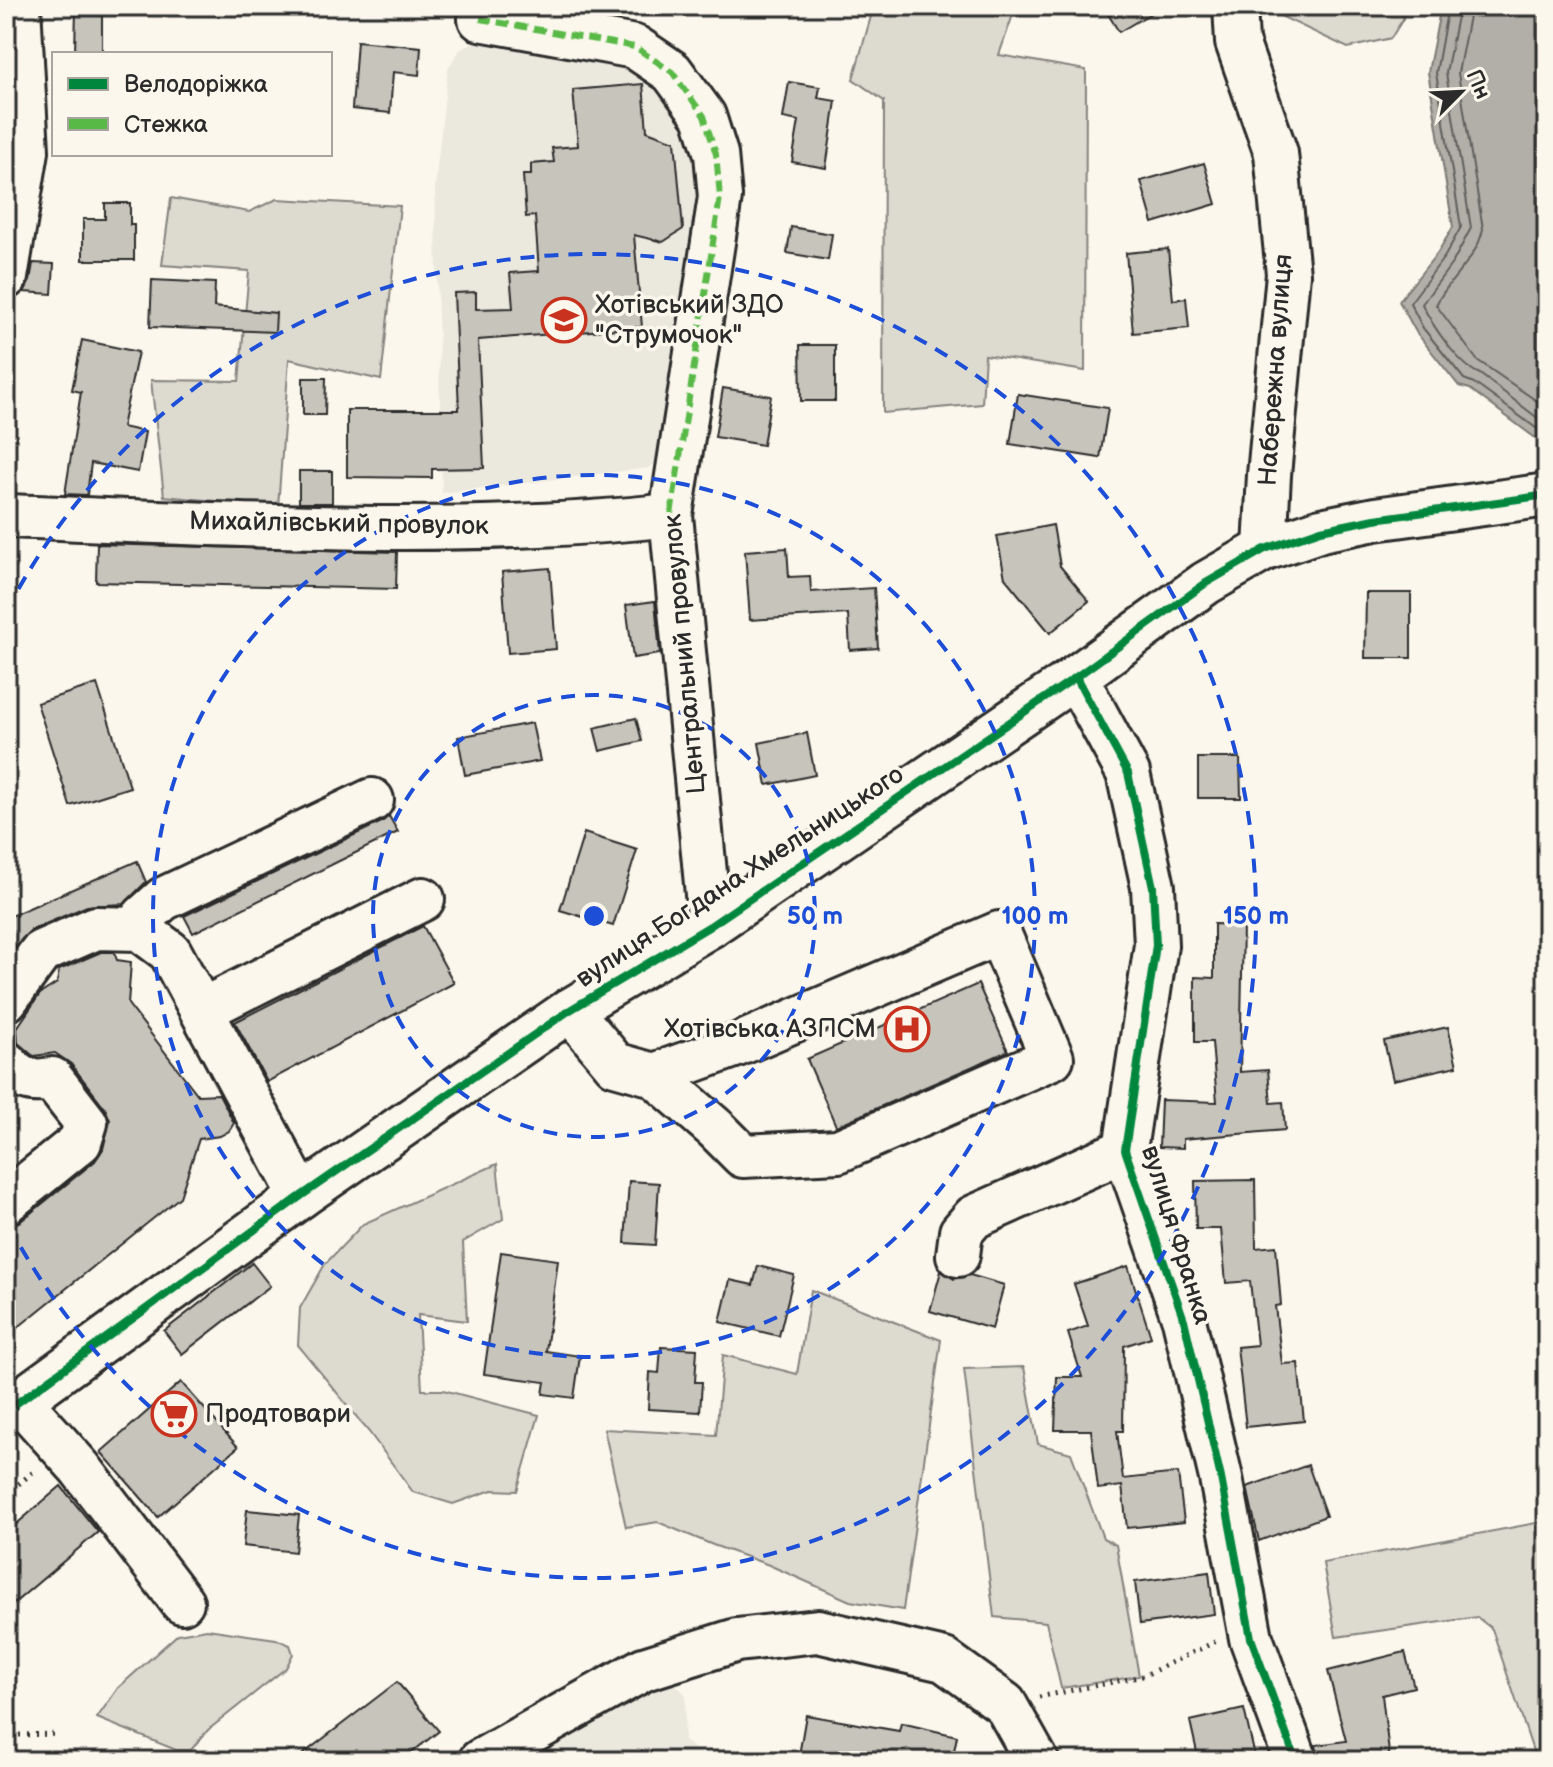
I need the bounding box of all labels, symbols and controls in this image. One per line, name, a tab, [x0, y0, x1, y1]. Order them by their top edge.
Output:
legend	[52, 52, 332, 156]
north arrow	[1421, 52, 1501, 132]
text: Пн	[1460, 66, 1496, 103]
text: Велодоріжка	[124, 70, 268, 99]
text: Стежка	[124, 110, 208, 139]
street label: Набережна вулиця	[1252, 253, 1300, 487]
place label: Хотівський ЗДО "Струмочок"	[595, 290, 784, 351]
school or university icon: Хотівський ЗДО "Струмочок"	[540, 296, 588, 344]
street label: Михайлівський провулок	[189, 506, 489, 542]
street label: Центральний провулок	[657, 513, 713, 795]
street label: вулиця Богдана Хмельницького	[570, 759, 910, 995]
centre of rings	[580, 902, 608, 930]
text: 50 m	[787, 902, 843, 931]
text: 100 m	[1002, 902, 1068, 931]
text: 150 m	[1223, 902, 1289, 931]
hospital icon: Хотівська АЗПСМ	[883, 1005, 931, 1053]
place label: Хотівська АЗПСМ	[664, 1014, 876, 1045]
street label: вулиця Франка	[1134, 1142, 1218, 1328]
supermarket icon: Продтовари	[150, 1390, 198, 1438]
place label: Продтовари	[205, 1399, 351, 1430]

